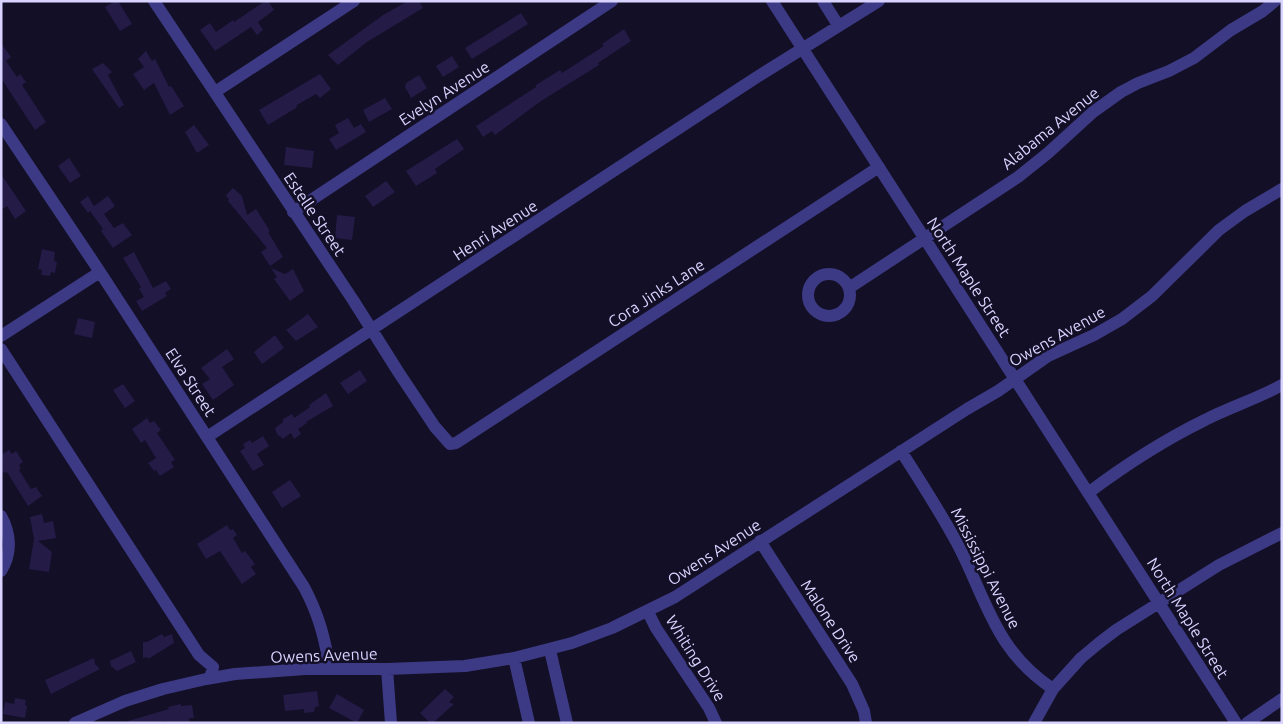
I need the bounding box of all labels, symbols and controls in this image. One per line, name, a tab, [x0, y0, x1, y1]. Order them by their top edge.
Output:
street label: Evelyn Avenue	[395, 57, 493, 129]
street label: Alabama Avenue	[998, 83, 1102, 173]
street label: Estelle Street	[281, 169, 350, 260]
street label: Henri Avenue	[450, 196, 540, 264]
street label: North Maple Street	[924, 214, 1015, 341]
street label: Cora Jinks Lane	[605, 255, 707, 331]
street label: Owens Avenue	[1006, 302, 1108, 370]
street label: Elva Street	[162, 345, 220, 420]
street label: Mississippi Avenue	[948, 504, 1024, 632]
street label: Owens Avenue	[664, 515, 764, 589]
street label: North Maple Street	[1144, 554, 1233, 682]
street label: Malone Drive	[798, 576, 864, 666]
street label: Whiting Drive	[662, 612, 730, 704]
street label: Owens Avenue	[270, 644, 378, 666]

